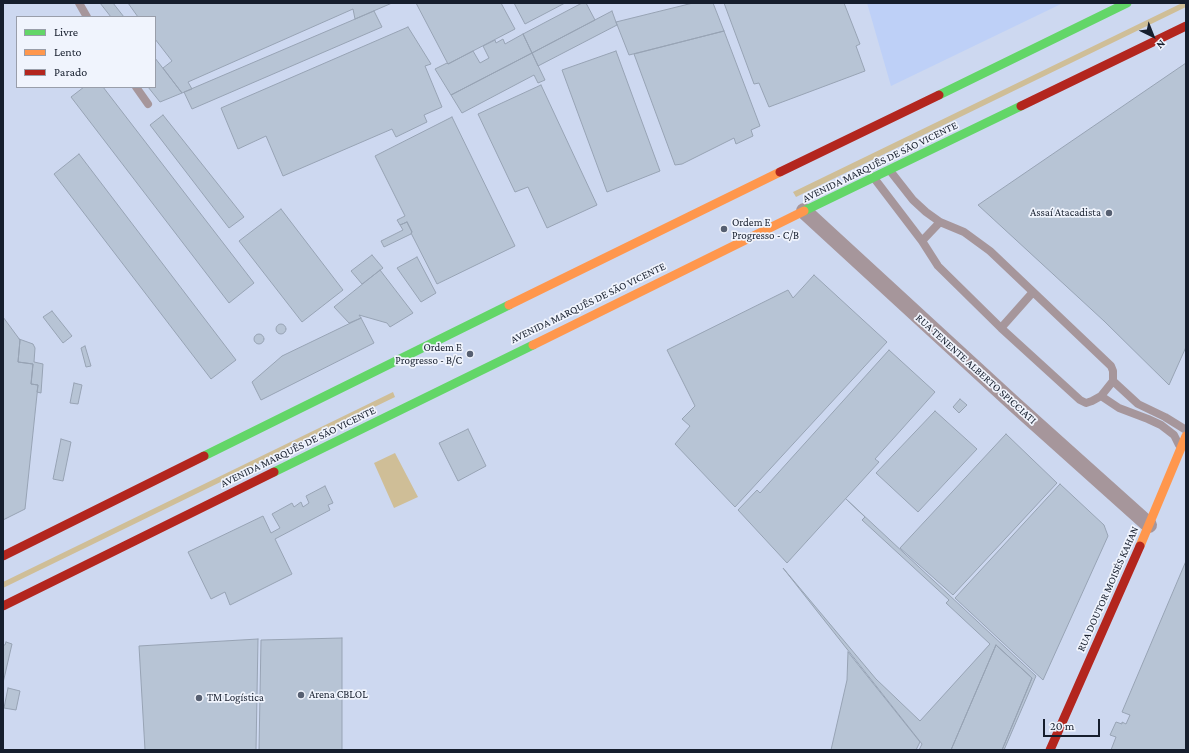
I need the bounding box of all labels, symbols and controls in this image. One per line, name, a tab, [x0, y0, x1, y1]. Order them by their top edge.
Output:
legend	[16, 16, 156, 88]
north arrow	[1133, 16, 1173, 56]
text: Livre	[54, 25, 78, 39]
text: N	[1154, 38, 1168, 52]
text: Lento	[54, 45, 82, 59]
text: Parado	[54, 65, 87, 79]
street label: AVENIDA MARQUÊS DE SÃO VICENTE	[800, 119, 960, 205]
place label: Assaí Atacadista	[1030, 206, 1101, 220]
marker: Assaí Atacadista	[1104, 208, 1114, 218]
place label: Ordem E Progresso - C/B	[732, 216, 799, 242]
marker: Ordem E Progresso - C/B	[719, 224, 729, 234]
street label: AVENIDA MARQUÊS DE SÃO VICENTE	[508, 260, 668, 346]
street label: RUA TENENTE ALBERTO SPICCIATI	[913, 311, 1039, 427]
place label: Ordem E Progresso - B/C	[395, 341, 462, 367]
marker: Ordem E Progresso - B/C	[465, 349, 475, 359]
street label: AVENIDA MARQUÊS DE SÃO VICENTE	[218, 404, 378, 490]
street label: RUA DOUTOR MOISÉS KAHAN	[1074, 524, 1142, 654]
place label: Arena CBLOL	[309, 688, 368, 702]
marker: Arena CBLOL	[296, 690, 306, 700]
place label: TM Logística	[207, 691, 264, 705]
marker: TM Logística	[194, 693, 204, 703]
scale bar	[1045, 711, 1102, 737]
text: 20 m	[1050, 719, 1074, 733]

